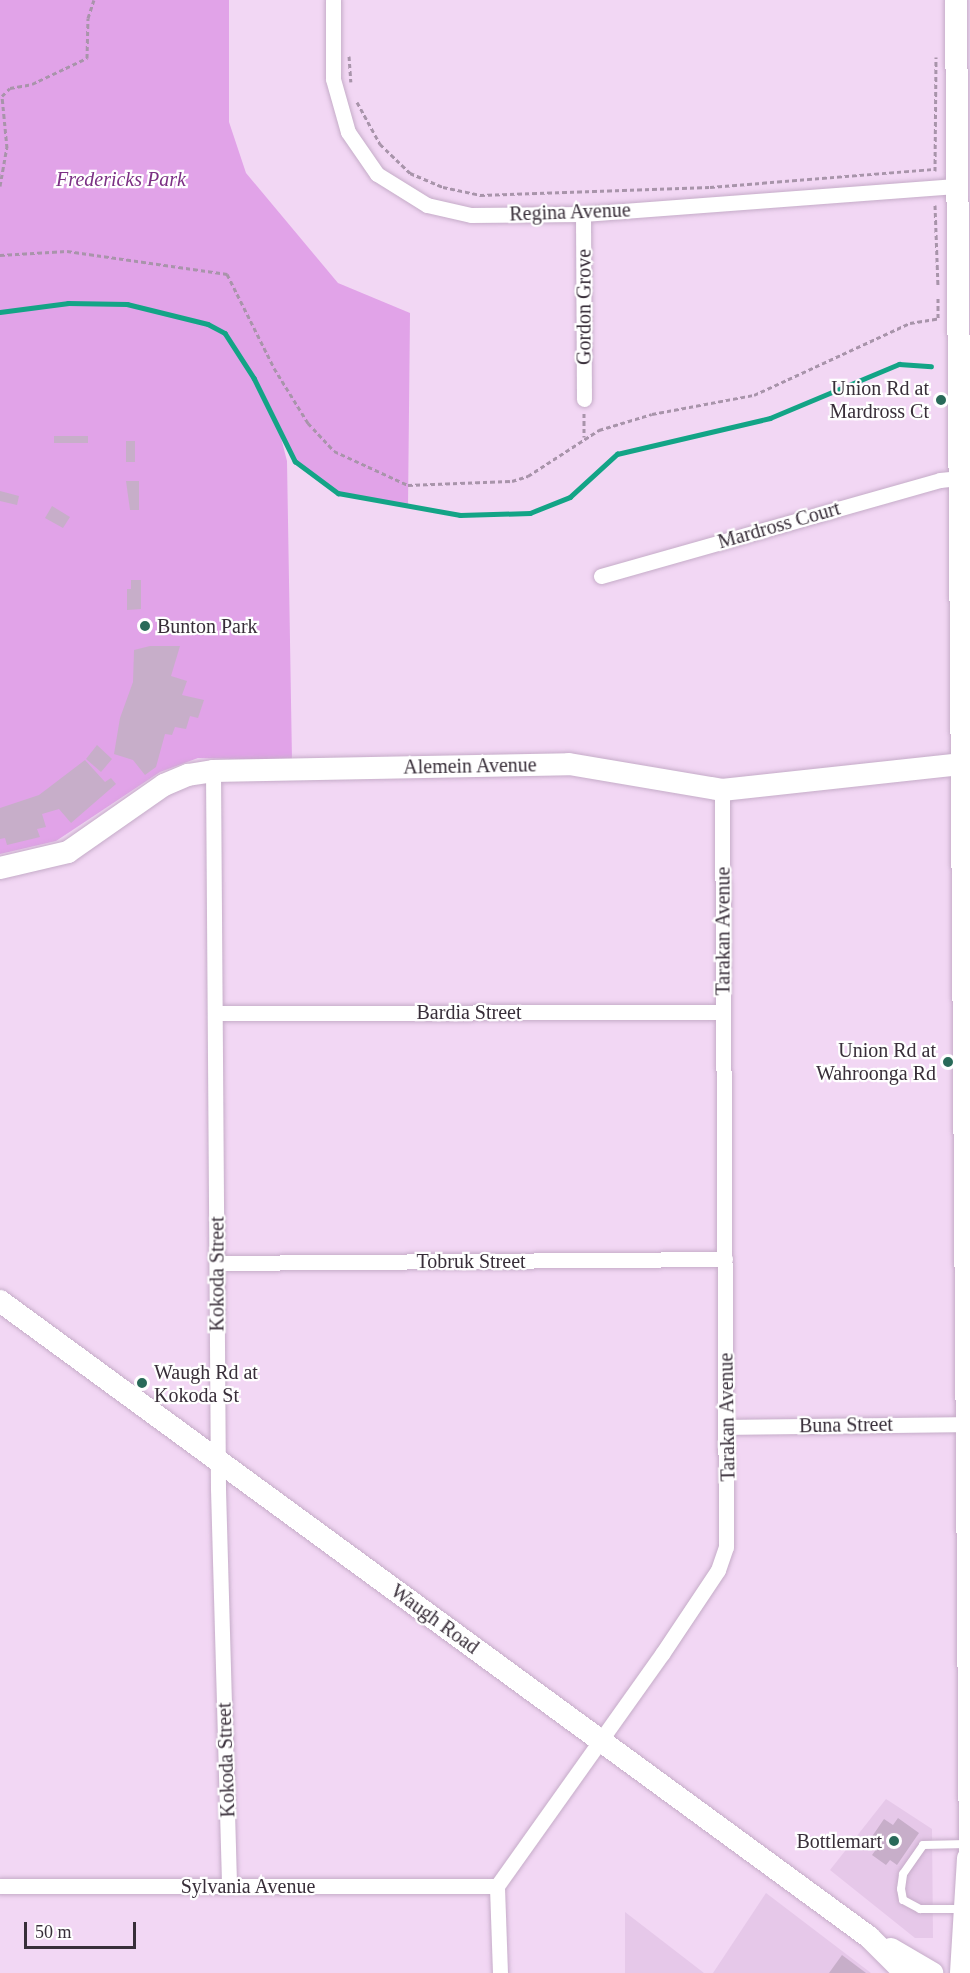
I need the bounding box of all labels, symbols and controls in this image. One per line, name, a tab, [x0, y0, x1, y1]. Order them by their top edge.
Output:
park label: Fredericks Park	[56, 167, 186, 191]
street label: Regina Avenue	[508, 198, 632, 226]
street label: Gordon Grove	[572, 249, 596, 365]
place label: Union Rd at Mardross Ct	[830, 376, 929, 423]
marker: Union Rd at Mardross Ct	[934, 393, 948, 407]
street label: Mardross Court	[715, 496, 843, 554]
place label: Bunton Park	[157, 614, 258, 638]
marker: Bunton Park	[138, 619, 152, 633]
street label: Alemein Avenue	[403, 753, 537, 779]
street label: Tarakan Avenue	[711, 866, 735, 996]
street label: Bardia Street	[417, 1000, 521, 1024]
place label: Union Rd at Wahroonga Rd	[816, 1038, 936, 1085]
marker: Union Rd at Wahroonga Rd	[941, 1055, 955, 1069]
street label: Kokoda Street	[205, 1217, 229, 1331]
street label: Tobruk Street	[416, 1249, 526, 1273]
street label: Tarakan Avenue	[714, 1352, 740, 1482]
place label: Waugh Rd at Kokoda St	[154, 1360, 258, 1407]
marker: Waugh Rd at Kokoda St	[135, 1376, 149, 1390]
street label: Buna Street	[799, 1412, 893, 1438]
street label: Waugh Road	[386, 1579, 484, 1659]
street label: Kokoda Street	[212, 1702, 240, 1818]
place label: Bottlemart	[796, 1829, 882, 1853]
marker: Bottlemart	[887, 1834, 901, 1848]
street label: Sylvania Avenue	[180, 1874, 316, 1898]
scale bar	[27, 1910, 140, 1948]
text: 50 m	[35, 1922, 72, 1942]

